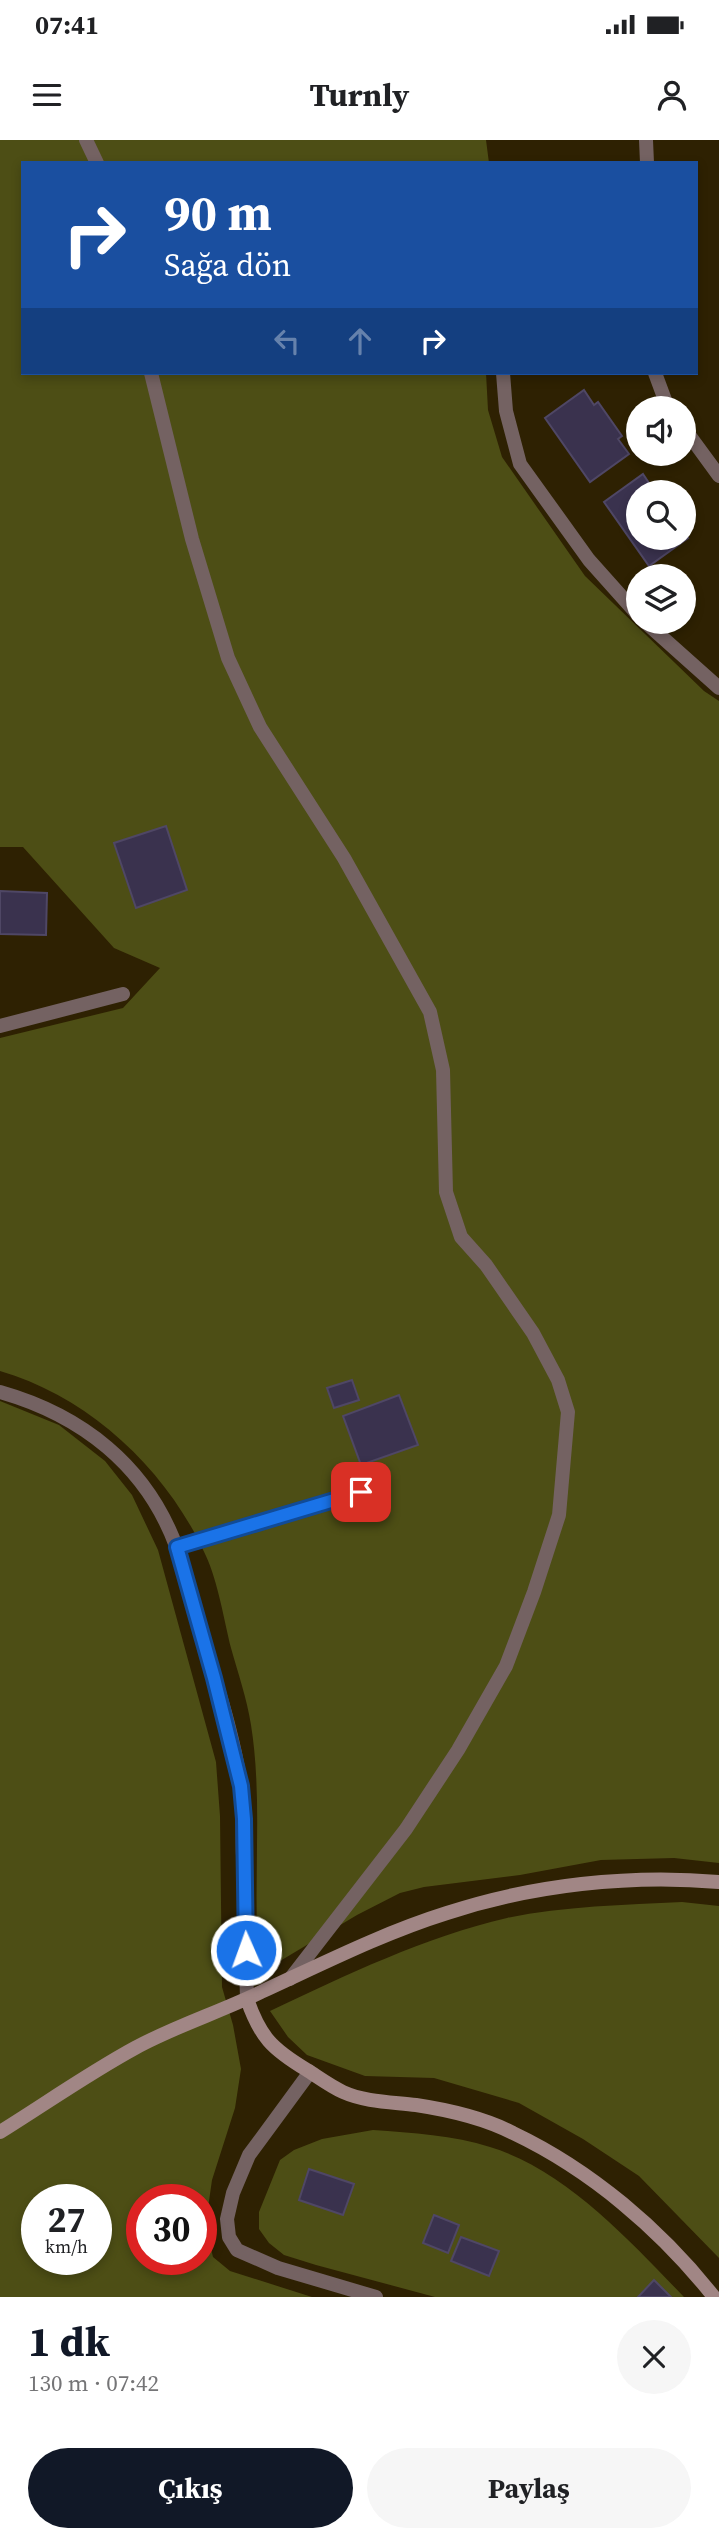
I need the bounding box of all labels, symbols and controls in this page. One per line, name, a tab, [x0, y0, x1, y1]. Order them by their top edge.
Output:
text: 07:41	[35, 7, 99, 43]
text: Turnly	[310, 73, 409, 117]
icon: menu	[28, 76, 66, 114]
icon: person	[653, 76, 691, 114]
text: 90 m	[164, 179, 272, 246]
icon: right	[49, 189, 140, 280]
text: Sağa dön	[164, 243, 291, 287]
icon: left	[268, 322, 306, 360]
icon: ahead	[341, 322, 379, 360]
icon: right	[414, 322, 452, 360]
map controls	[626, 396, 696, 634]
button: sound	[626, 396, 696, 466]
button: search	[626, 480, 696, 550]
button: layers	[626, 564, 696, 634]
pin	[331, 1462, 391, 1522]
icon: arrive	[342, 1473, 380, 1511]
position arrow	[209, 1913, 283, 1987]
speed limit sign: 30	[126, 2184, 217, 2275]
text: 27	[48, 2196, 85, 2244]
text: km/h	[45, 2234, 88, 2259]
text: 1 dk	[28, 2312, 110, 2370]
button: close	[617, 2320, 691, 2394]
text: 130 m · 07:42	[28, 2367, 159, 2399]
button: Çıkış	[28, 2448, 353, 2528]
button: Paylaş	[367, 2448, 691, 2528]

